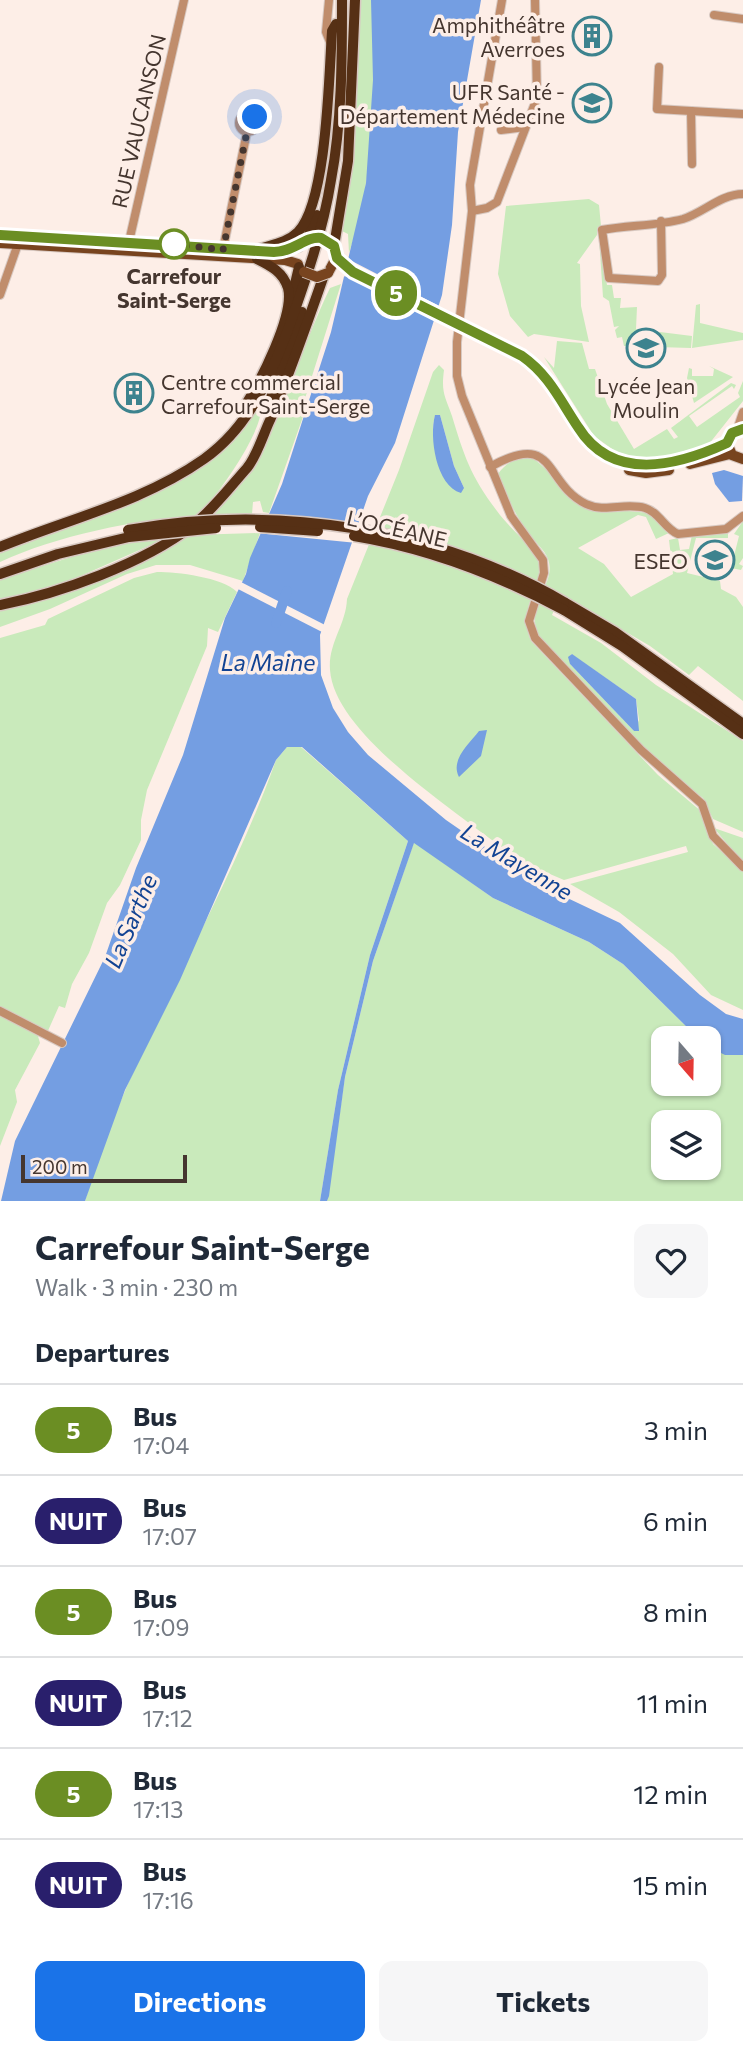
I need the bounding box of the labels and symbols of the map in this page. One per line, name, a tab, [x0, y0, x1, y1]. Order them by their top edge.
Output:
place label: Amphithéâtre Averroes	[432, 12, 565, 61]
building icon: Amphithéâtre Averroes	[571, 15, 613, 57]
street label: RUE VAUCANSON	[106, 32, 170, 210]
place label: UFR Santé - Département Médecine	[340, 79, 565, 128]
school or university icon: UFR Santé - Département Médecine	[571, 82, 613, 124]
your location	[237, 99, 272, 134]
marker: Carrefour Saint-Serge	[159, 229, 189, 259]
place label: Carrefour Saint-Serge	[117, 263, 231, 312]
line badge: 5	[373, 270, 419, 316]
school or university icon: Lycée Jean Moulin	[625, 327, 667, 369]
place label: Centre commercial Carrefour Saint-Serge	[161, 369, 370, 418]
building icon: Centre commercial Carrefour Saint-Serge	[113, 372, 155, 414]
place label: Lycée Jean Moulin	[597, 373, 695, 422]
street label: L’OCÉANE	[345, 504, 449, 552]
school or university icon: ESEO	[694, 539, 736, 581]
place label: ESEO	[634, 548, 688, 573]
water label: La Maine	[221, 648, 315, 676]
water label: La Mayenne	[456, 817, 578, 905]
water label: La Sarthe	[98, 870, 162, 972]
north arrow	[651, 1026, 721, 1096]
scale bar	[21, 1152, 187, 1184]

